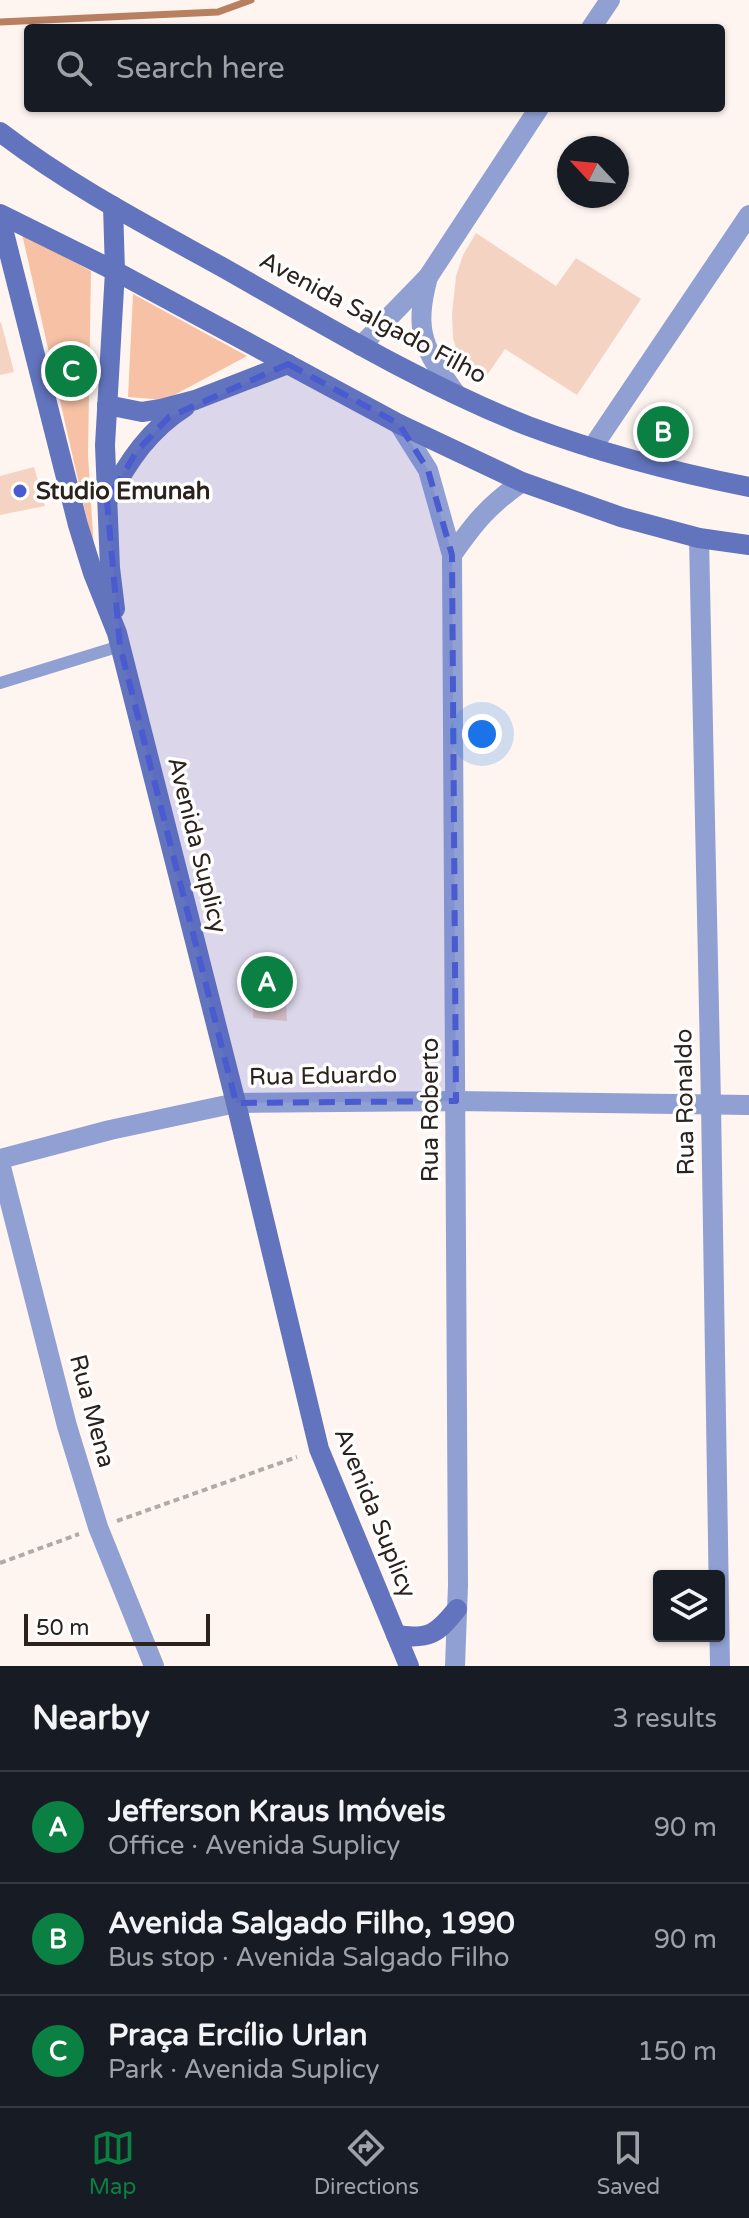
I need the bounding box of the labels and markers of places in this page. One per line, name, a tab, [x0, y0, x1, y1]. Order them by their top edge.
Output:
pin: C	[45, 341, 97, 401]
pin: B	[637, 402, 689, 462]
place label: Studio Emunah	[36, 477, 210, 506]
marker: Studio Emunah	[11, 482, 29, 500]
pin: A	[241, 952, 293, 1012]

